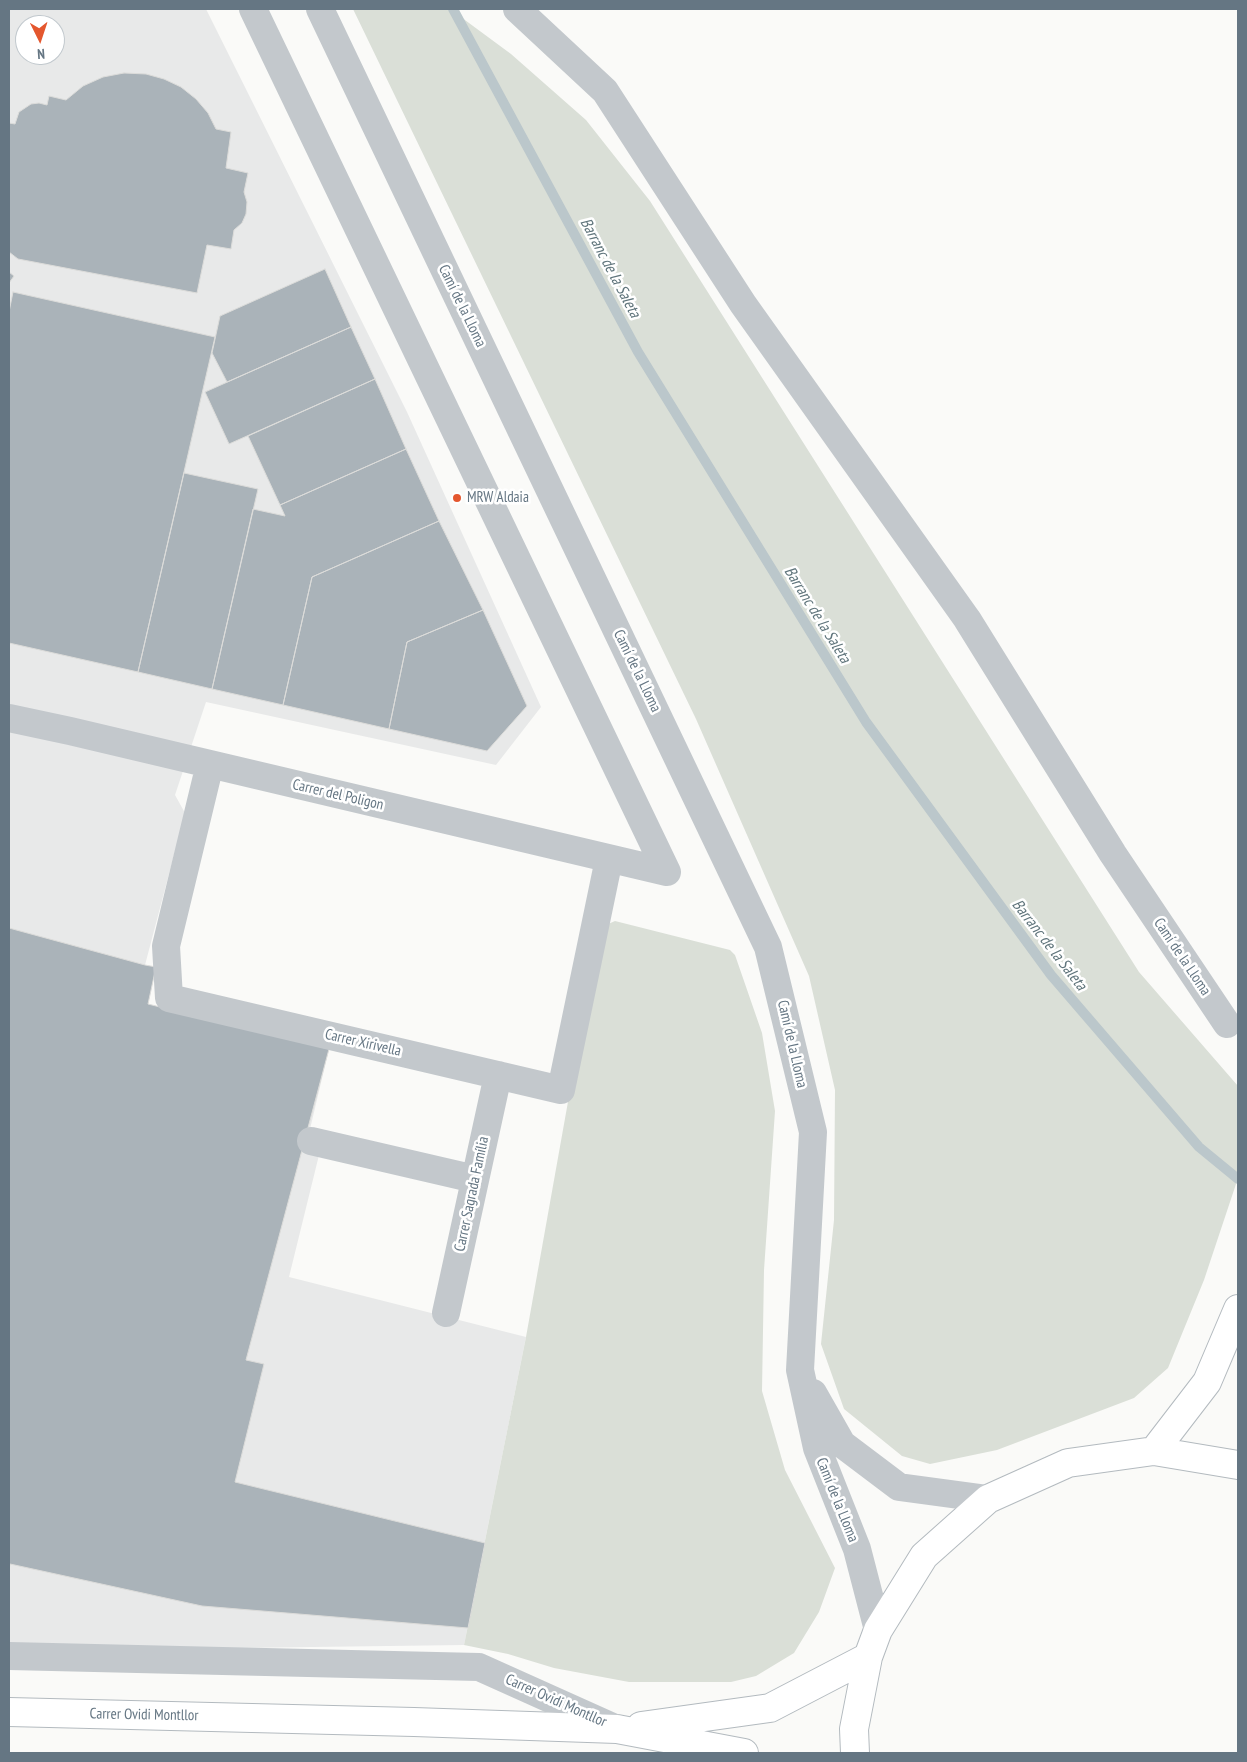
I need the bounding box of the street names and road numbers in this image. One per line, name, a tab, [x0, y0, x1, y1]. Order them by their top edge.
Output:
street label: Camí de la Lloma	[434, 262, 490, 350]
street label: Camí de la Lloma	[609, 627, 665, 715]
street label: Carrer del Poligon	[291, 776, 385, 814]
street label: Camí de la Lloma	[1150, 915, 1214, 999]
street label: Camí de la Lloma	[773, 998, 811, 1090]
street label: Carrer Xirivella	[323, 1026, 403, 1060]
street label: Carrer Sagrada Família	[451, 1135, 493, 1253]
street label: Camí de la Lloma	[812, 1455, 862, 1545]
street label: Carrer Ovidi Montllor	[503, 1671, 609, 1731]
street label: Carrer Ovidi Montllor	[89, 1705, 199, 1725]

